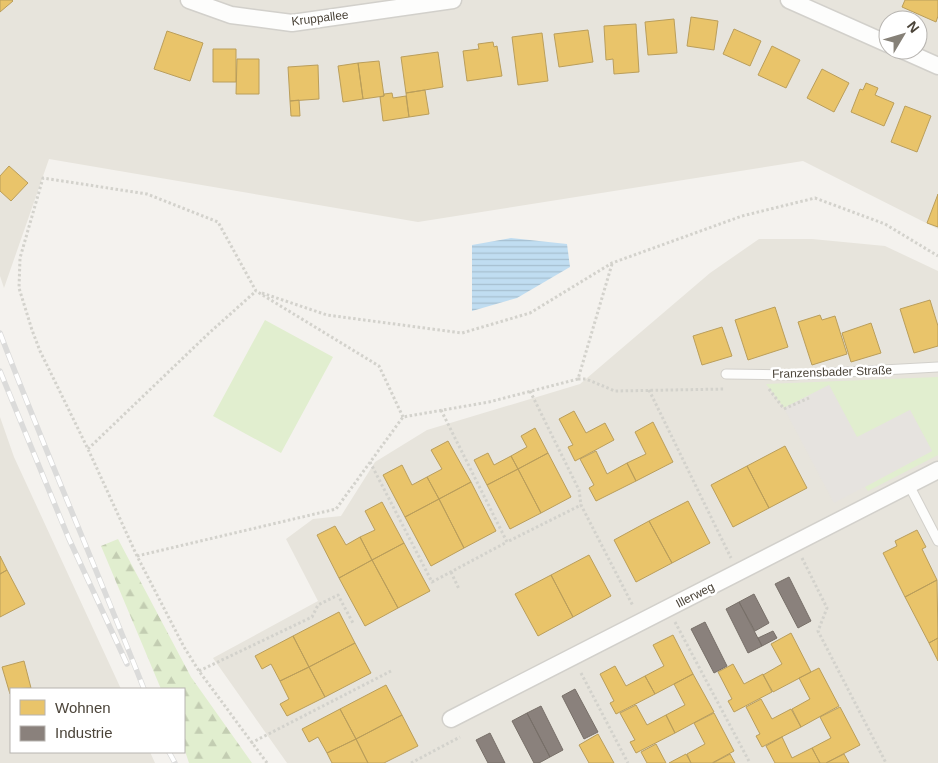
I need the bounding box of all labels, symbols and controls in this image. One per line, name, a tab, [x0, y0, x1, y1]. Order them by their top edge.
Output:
street label: Kruppallee	[291, 8, 350, 28]
north arrow	[878, 10, 928, 60]
text: N	[904, 18, 923, 36]
street label: Franzensbader Straße	[772, 363, 893, 381]
street label: Illerweg	[673, 579, 717, 611]
legend	[10, 688, 185, 753]
text: Wohnen	[55, 699, 111, 716]
text: Industrie	[55, 724, 113, 741]

